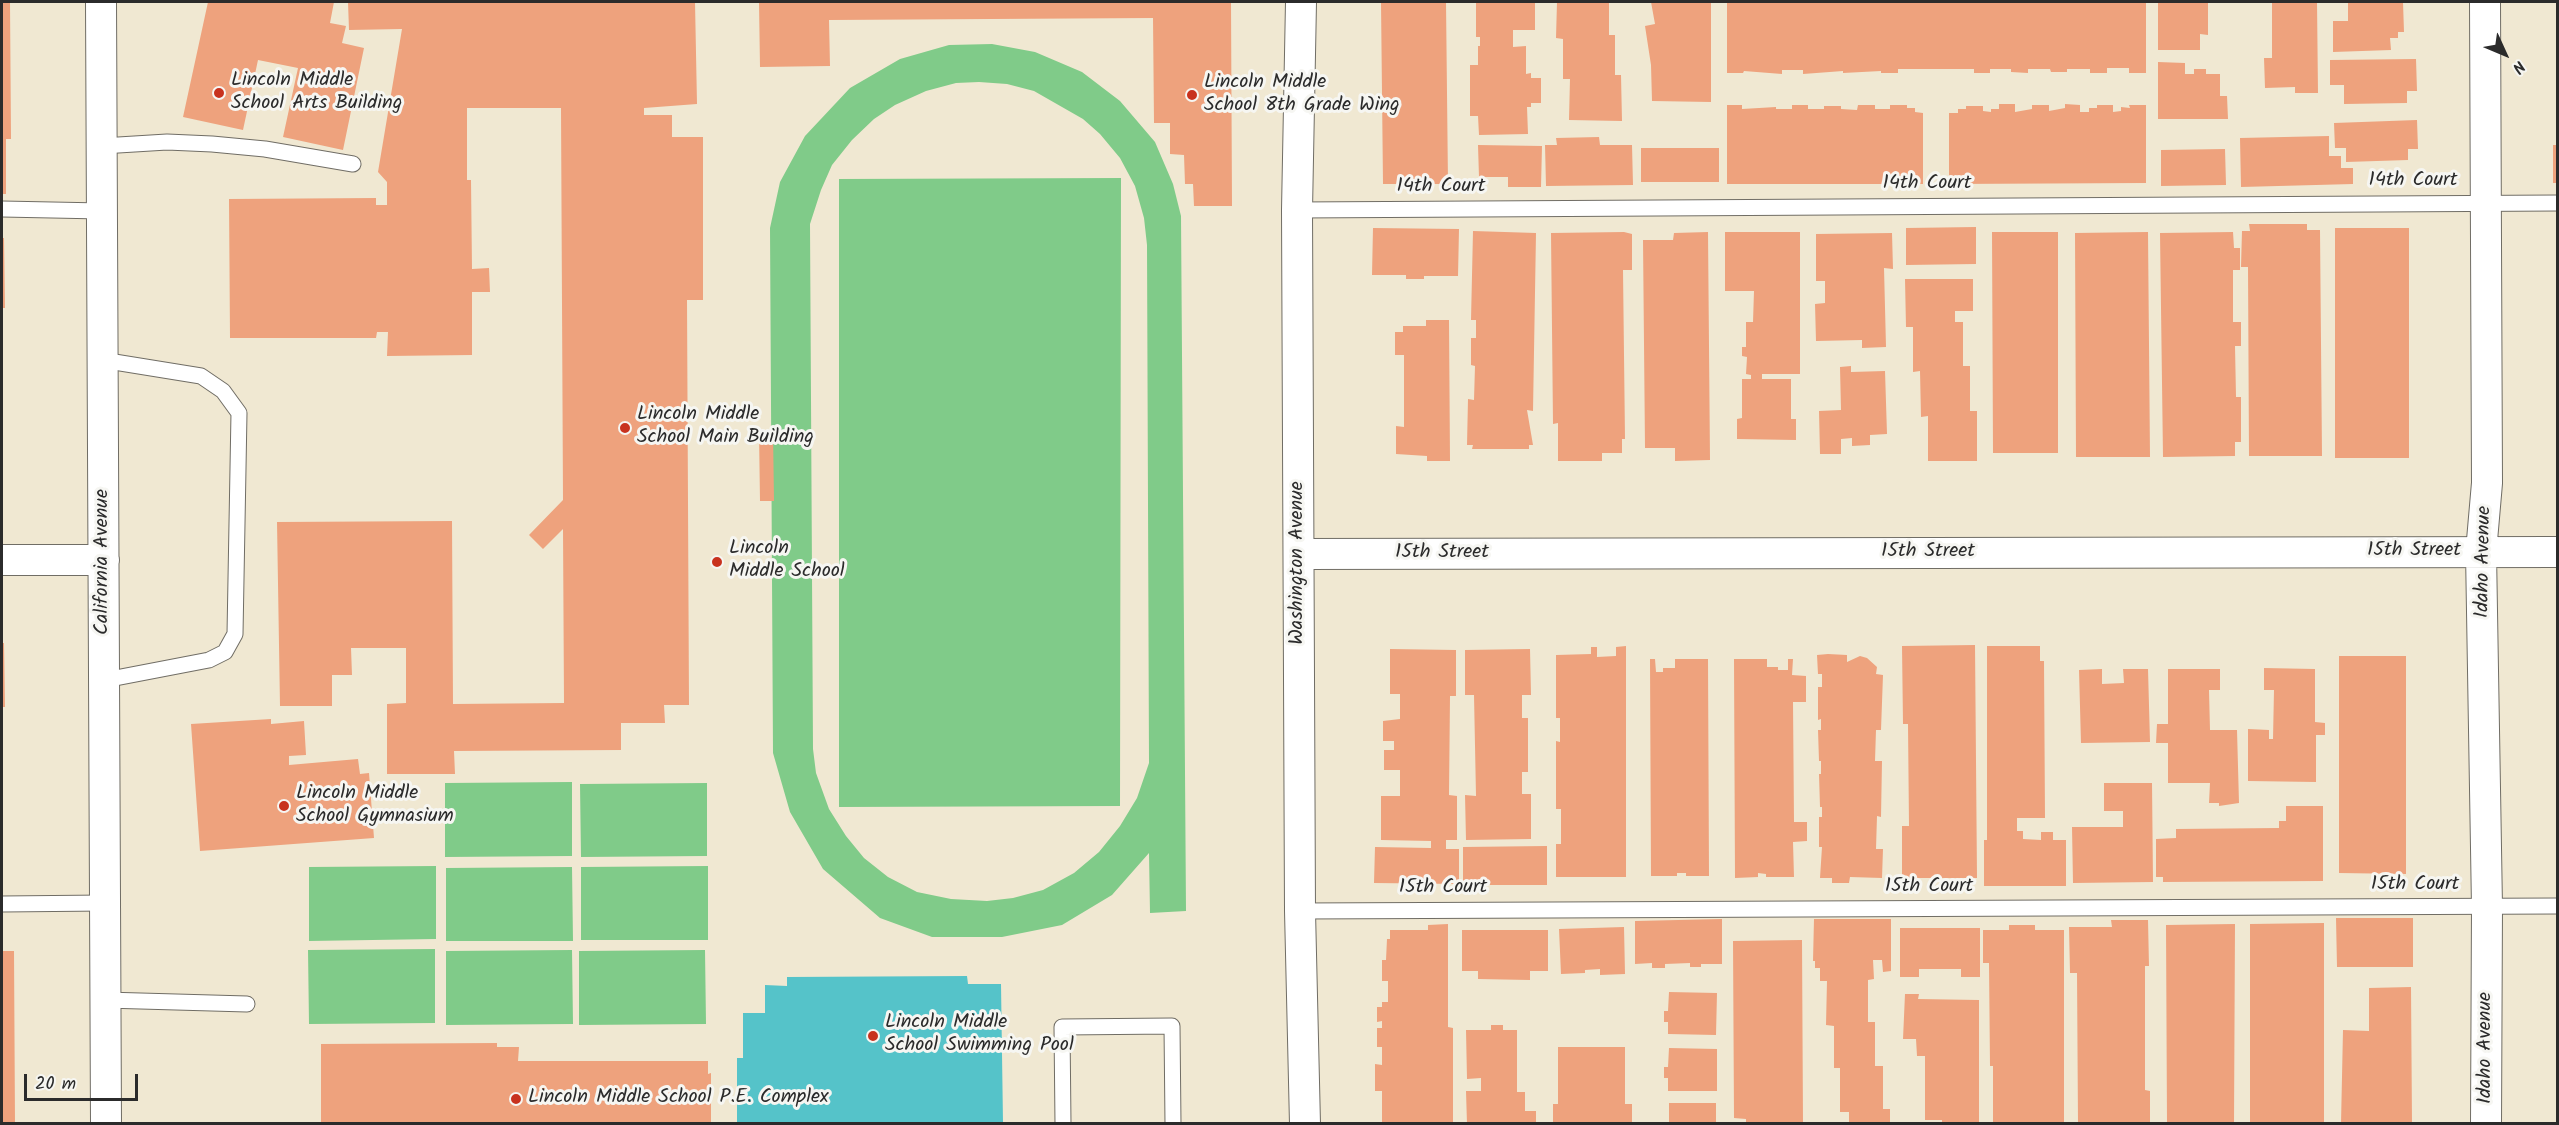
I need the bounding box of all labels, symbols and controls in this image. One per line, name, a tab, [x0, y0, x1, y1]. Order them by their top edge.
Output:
north arrow	[2475, 24, 2535, 84]
text: N	[2506, 55, 2531, 79]
place label: Lincoln Middle School Arts Building	[231, 70, 402, 117]
place label: Lincoln Middle School 8th Grade Wing	[1204, 72, 1400, 119]
marker: Lincoln Middle School Arts Building	[212, 86, 226, 100]
marker: Lincoln Middle School 8th Grade Wing	[1185, 88, 1199, 102]
street label: 14th Court	[2369, 170, 2457, 194]
street label: 14th Court	[1883, 173, 1971, 197]
street label: 14th Court	[1397, 176, 1485, 200]
place label: Lincoln Middle School Main Building	[637, 404, 814, 451]
marker: Lincoln Middle School Main Building	[618, 421, 632, 435]
street label: Washington Avenue	[1287, 481, 1311, 645]
street label: California Avenue	[92, 489, 116, 635]
street label: Idaho Avenue	[2472, 506, 2498, 618]
place label: Lincoln Middle School	[729, 538, 845, 585]
street label: 15th Street	[2367, 540, 2461, 564]
street label: 15th Street	[1881, 541, 1975, 565]
street label: 15th Street	[1395, 542, 1489, 566]
marker: Lincoln Middle School	[710, 555, 724, 569]
place label: Lincoln Middle School Gymnasium	[296, 783, 454, 830]
marker: Lincoln Middle School Gymnasium	[277, 799, 291, 813]
street label: 15th Court	[2371, 874, 2459, 898]
street label: 15th Court	[1885, 876, 1973, 900]
street label: 15th Court	[1399, 877, 1487, 901]
street label: Idaho Avenue	[2475, 992, 2499, 1104]
place label: Lincoln Middle School Swimming Pool	[885, 1012, 1074, 1059]
marker: Lincoln Middle School Swimming Pool	[866, 1029, 880, 1043]
scale bar	[27, 1062, 141, 1100]
text: 20 m	[35, 1070, 76, 1099]
place label: Lincoln Middle School P.E. Complex	[528, 1087, 829, 1111]
marker: Lincoln Middle School P.E. Complex	[509, 1092, 523, 1106]

